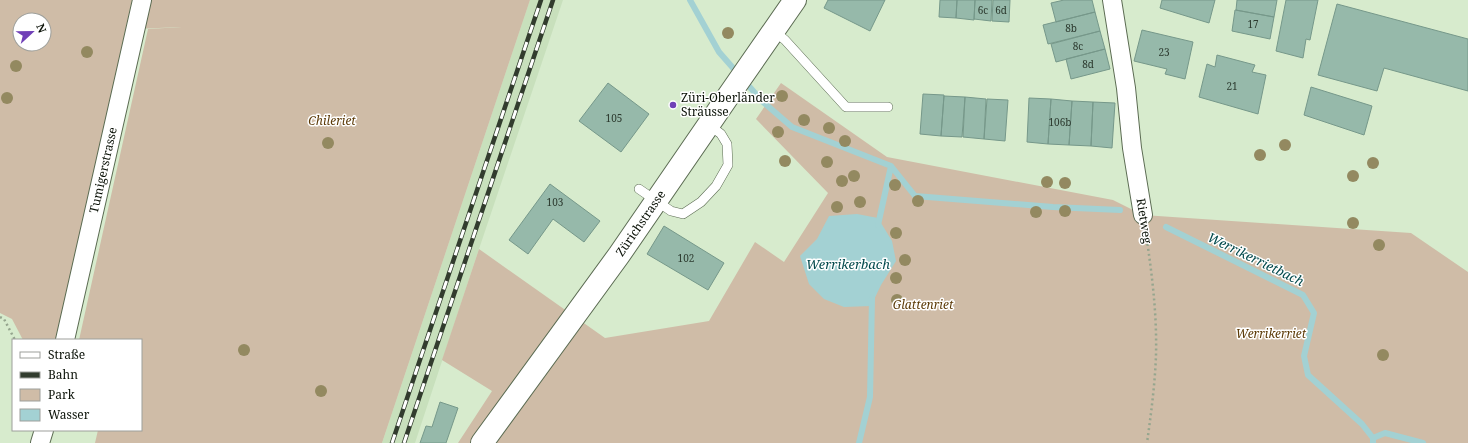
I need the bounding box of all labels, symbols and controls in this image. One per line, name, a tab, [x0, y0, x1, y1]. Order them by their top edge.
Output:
house number: 6c	[978, 3, 988, 17]
house number: 6d	[995, 3, 1007, 17]
north arrow	[12, 12, 52, 52]
house number: 17	[1247, 17, 1259, 31]
text: N	[33, 21, 50, 35]
house number: 8b	[1065, 21, 1077, 35]
house number: 8c	[1073, 39, 1083, 53]
house number: 23	[1158, 45, 1170, 59]
house number: 8d	[1082, 57, 1094, 71]
house number: 21	[1226, 79, 1238, 93]
place label: Züri-Oberländer Sträusse	[681, 89, 775, 120]
marker: Züri-Oberländer Sträusse	[668, 100, 678, 110]
house number: 105	[606, 111, 622, 125]
park label: Chileriet	[308, 112, 356, 129]
house number: 106b	[1049, 115, 1071, 129]
street label: Tumigerstrasse	[85, 125, 121, 215]
street label: Zürichstrasse	[612, 187, 669, 260]
house number: 103	[547, 195, 564, 209]
street label: Rietweg	[1133, 197, 1157, 245]
water label: Werrikerrietbach	[1205, 228, 1307, 290]
house number: 102	[678, 251, 694, 265]
water label: Werrikerbach	[806, 255, 890, 273]
park label: Glattenriet	[893, 296, 954, 313]
park label: Werrikerriet	[1236, 325, 1307, 342]
legend	[12, 339, 142, 431]
text: Straße	[48, 346, 85, 363]
text: Bahn	[48, 366, 78, 383]
text: Park	[48, 386, 76, 403]
text: Wasser	[48, 406, 90, 423]

